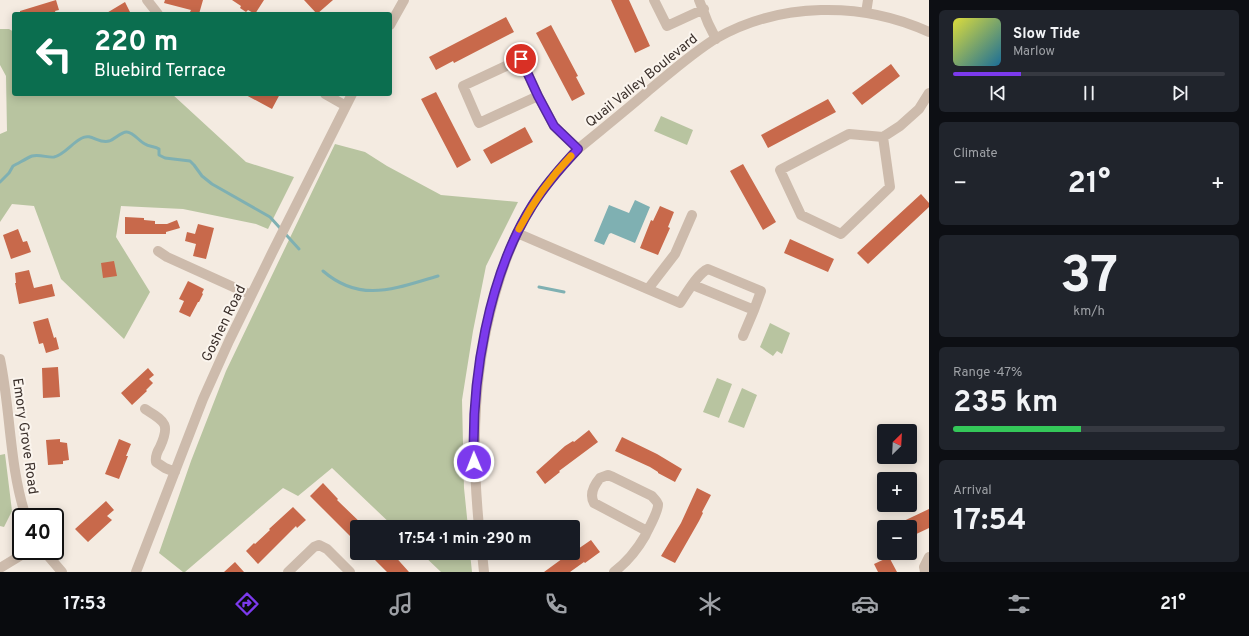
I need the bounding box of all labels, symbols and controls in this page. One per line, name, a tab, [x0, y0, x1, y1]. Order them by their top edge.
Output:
text: 220 m	[94, 25, 178, 61]
text: Slow Tide	[1013, 25, 1080, 44]
icon: left	[28, 28, 80, 80]
street label: Quail Valley Boulevard	[582, 31, 702, 132]
pin	[504, 42, 538, 76]
text: Marlow	[1013, 44, 1055, 60]
icon: arrive	[510, 48, 532, 70]
text: Bluebird Terrace	[94, 60, 226, 83]
icon: previous	[987, 82, 1009, 104]
icon: pause	[1078, 82, 1100, 104]
icon: next	[1169, 82, 1191, 104]
text: Climate	[953, 146, 998, 162]
text: 21°	[1068, 166, 1110, 203]
text: −	[953, 171, 967, 198]
text: +	[1211, 171, 1225, 198]
text: 37	[1060, 245, 1118, 311]
street label: Goshen Road	[198, 283, 250, 365]
text: km/h	[1073, 304, 1105, 320]
text: Range · 47%	[953, 365, 1022, 381]
street label: Emory Grove Road	[8, 377, 41, 495]
text: 235 km	[953, 385, 1058, 422]
north arrow	[877, 424, 917, 464]
map controls	[877, 424, 917, 560]
position arrow	[453, 441, 495, 483]
button: +	[877, 472, 917, 512]
text: Arrival	[953, 483, 992, 499]
text: 17:54	[953, 503, 1027, 540]
speed limit sign: 40	[12, 508, 64, 560]
button: −	[877, 520, 917, 560]
text: 17:54 · 1 min · 290 m	[398, 530, 532, 549]
icon: directions	[233, 590, 261, 618]
icon: music	[387, 590, 415, 618]
icon: phone	[542, 590, 570, 618]
icon: climate	[696, 590, 724, 618]
icon: car	[851, 590, 879, 618]
icon: filters	[1005, 590, 1033, 618]
text: 17:53	[63, 593, 106, 616]
text: 21°	[1160, 593, 1186, 616]

